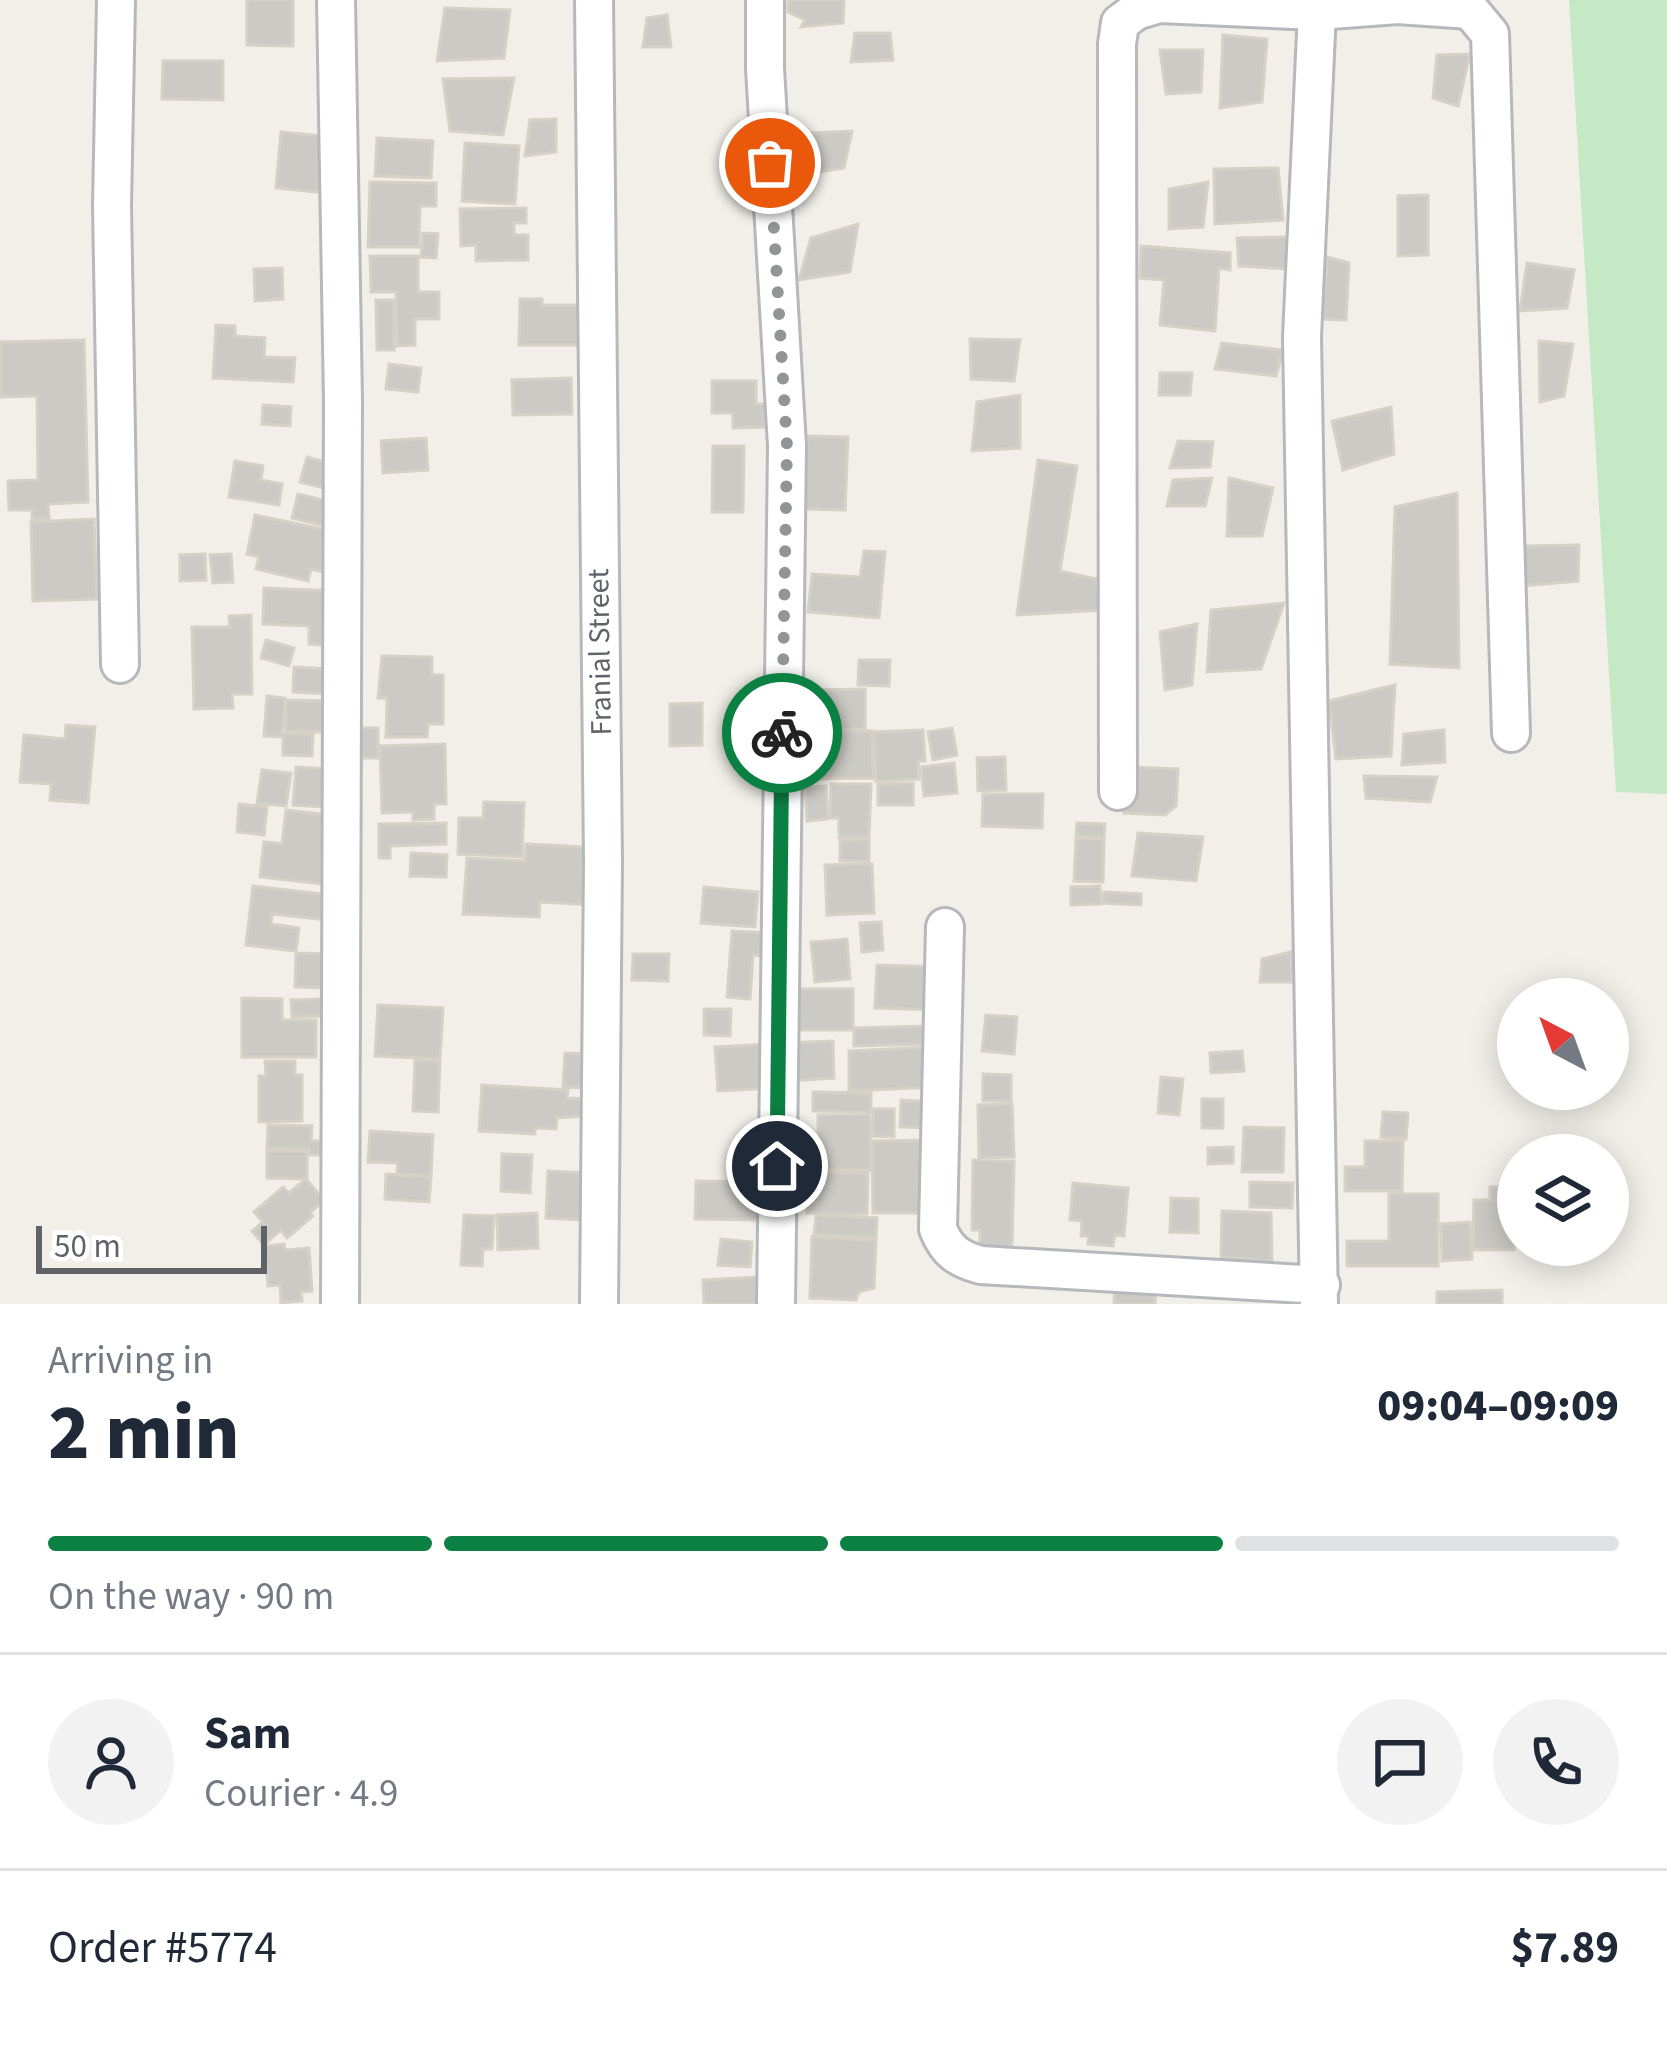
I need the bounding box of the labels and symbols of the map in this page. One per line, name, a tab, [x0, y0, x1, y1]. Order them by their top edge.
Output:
pin	[719, 112, 821, 214]
street label: Franial Street	[577, 568, 623, 736]
courier	[722, 673, 842, 793]
north arrow	[1497, 978, 1629, 1110]
pin	[726, 1115, 828, 1217]
scale bar	[36, 1220, 267, 1273]

